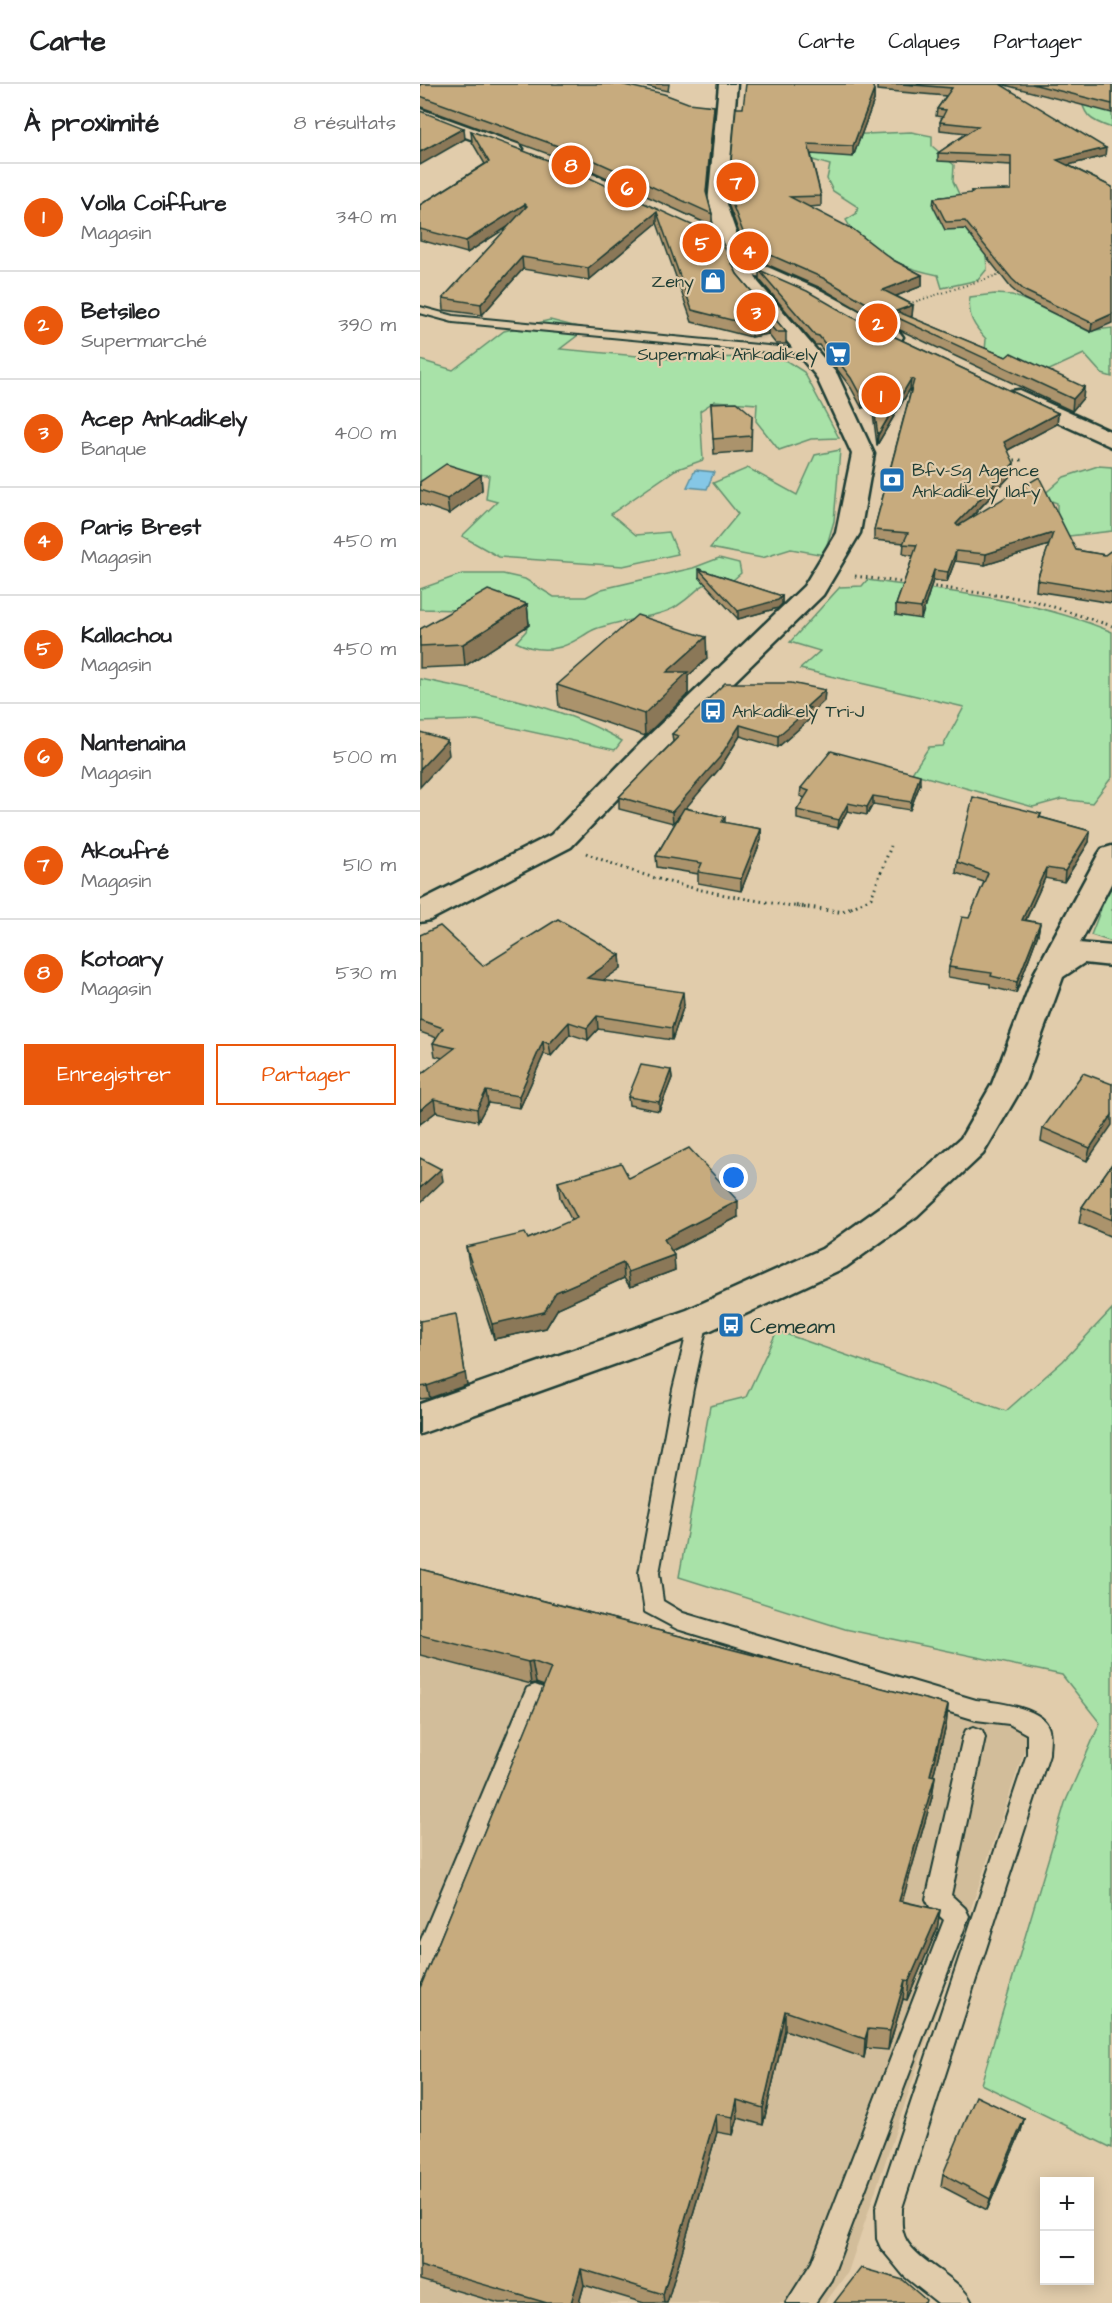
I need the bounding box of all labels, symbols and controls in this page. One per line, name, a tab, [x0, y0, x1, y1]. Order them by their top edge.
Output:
text: Carte	[30, 22, 106, 61]
text: Carte	[798, 27, 855, 56]
text: Calques	[888, 27, 960, 56]
text: Partager	[993, 27, 1082, 56]
text: À proximité	[24, 105, 159, 141]
text: 8 résultats	[293, 109, 396, 137]
pin: 8	[552, 142, 590, 188]
pin: 7	[716, 160, 756, 204]
pin: 6	[608, 166, 646, 210]
text: Volla Coiffure	[81, 188, 227, 219]
text: 1	[42, 203, 45, 231]
text: 340 m	[336, 203, 396, 231]
text: Magasin	[81, 219, 151, 247]
pin: 5	[682, 220, 722, 266]
pin: 4	[730, 228, 768, 274]
shop icon: Zeny	[698, 266, 728, 296]
place label: Zeny	[651, 269, 694, 295]
pin: 3	[736, 290, 776, 334]
text: Betsileo	[81, 296, 160, 327]
pin: 2	[858, 300, 898, 346]
text: 2	[38, 311, 49, 339]
text: 390 m	[338, 311, 396, 339]
text: Supermarché	[81, 327, 207, 355]
supermarket icon: Supermaki Ankadikely	[823, 339, 853, 369]
place label: Supermaki Ankadikely	[637, 342, 818, 368]
pin: 1	[862, 372, 900, 418]
text: Acep Ankadikely	[81, 404, 247, 435]
text: 3	[38, 419, 49, 447]
text: 400 m	[334, 419, 396, 447]
text: Banque	[81, 435, 147, 463]
place label: Bfv-Sg Agence Ankadikely Ilafy	[912, 458, 1041, 505]
bank icon: Bfv-Sg Agence Ankadikely Ilafy	[877, 465, 907, 495]
text: Paris Brest	[81, 512, 201, 543]
text: 4	[37, 527, 50, 555]
text: 450 m	[332, 527, 396, 555]
text: Magasin	[81, 543, 151, 571]
text: Kallachou	[81, 620, 172, 651]
text: 5	[36, 635, 51, 663]
text: 450 m	[332, 635, 396, 663]
text: Magasin	[81, 651, 151, 679]
bus stop icon: Ankadikely Tri-J	[698, 696, 728, 726]
place label: Ankadikely Tri-J	[732, 699, 865, 725]
text: Nantenaina	[81, 728, 186, 759]
text: 6	[37, 743, 50, 771]
text: 500 m	[333, 743, 396, 771]
text: Magasin	[81, 759, 151, 787]
text: Akoufré	[81, 836, 169, 867]
text: 7	[37, 851, 50, 879]
text: 510 m	[343, 851, 396, 879]
text: Magasin	[81, 867, 151, 895]
text: Kotoary	[81, 944, 163, 975]
text: 8	[37, 959, 50, 987]
text: 530 m	[335, 959, 396, 987]
text: Magasin	[81, 975, 151, 1003]
button: Enregistrer	[24, 1044, 204, 1105]
button: Partager	[216, 1044, 396, 1105]
your location	[719, 1163, 748, 1192]
bus stop icon: Cemeam	[716, 1310, 746, 1340]
place label: Cemeam	[750, 1311, 835, 1342]
map controls	[1040, 2177, 1094, 2285]
button: +	[1040, 2177, 1094, 2231]
button: −	[1040, 2231, 1094, 2285]

